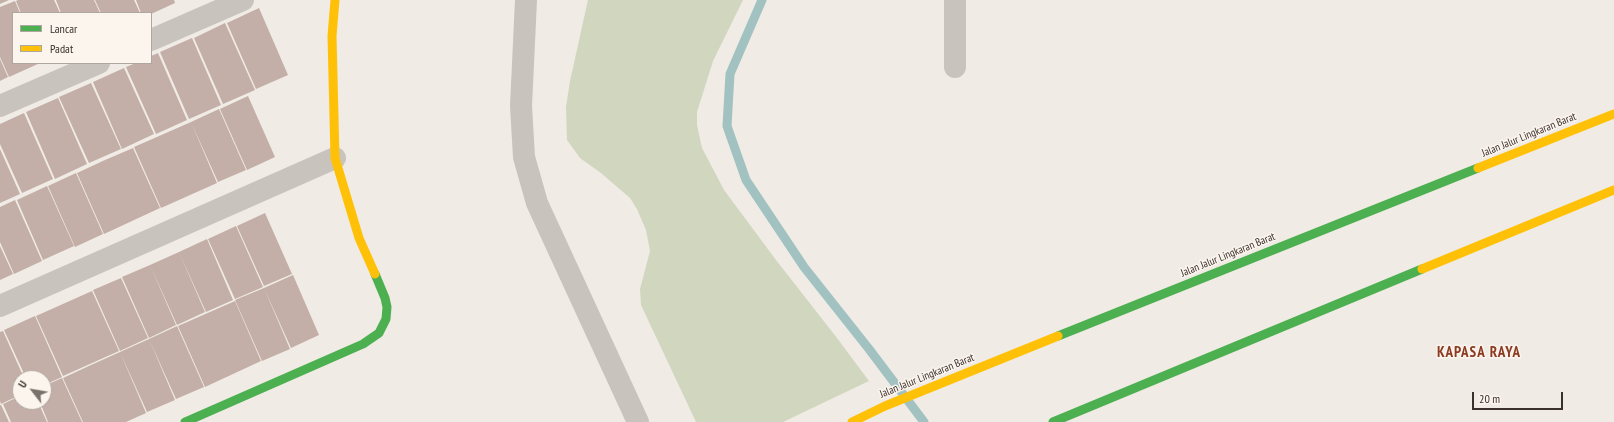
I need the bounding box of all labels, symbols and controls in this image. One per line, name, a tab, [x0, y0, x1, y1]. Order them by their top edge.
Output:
legend	[12, 12, 152, 64]
text: Lancar	[50, 21, 77, 36]
text: Padat	[50, 41, 73, 56]
street label: Jalan Jalur Lingkaran Barat	[1480, 110, 1578, 160]
street label: Jalan Jalur Lingkaran Barat	[1179, 230, 1277, 280]
district label: KAPASA RAYA	[1437, 344, 1521, 362]
street label: Jalan Jalur Lingkaran Barat	[878, 351, 976, 401]
north arrow	[12, 370, 52, 410]
text: U	[15, 378, 30, 390]
scale bar	[1474, 384, 1565, 410]
text: 20 m	[1479, 391, 1500, 406]

